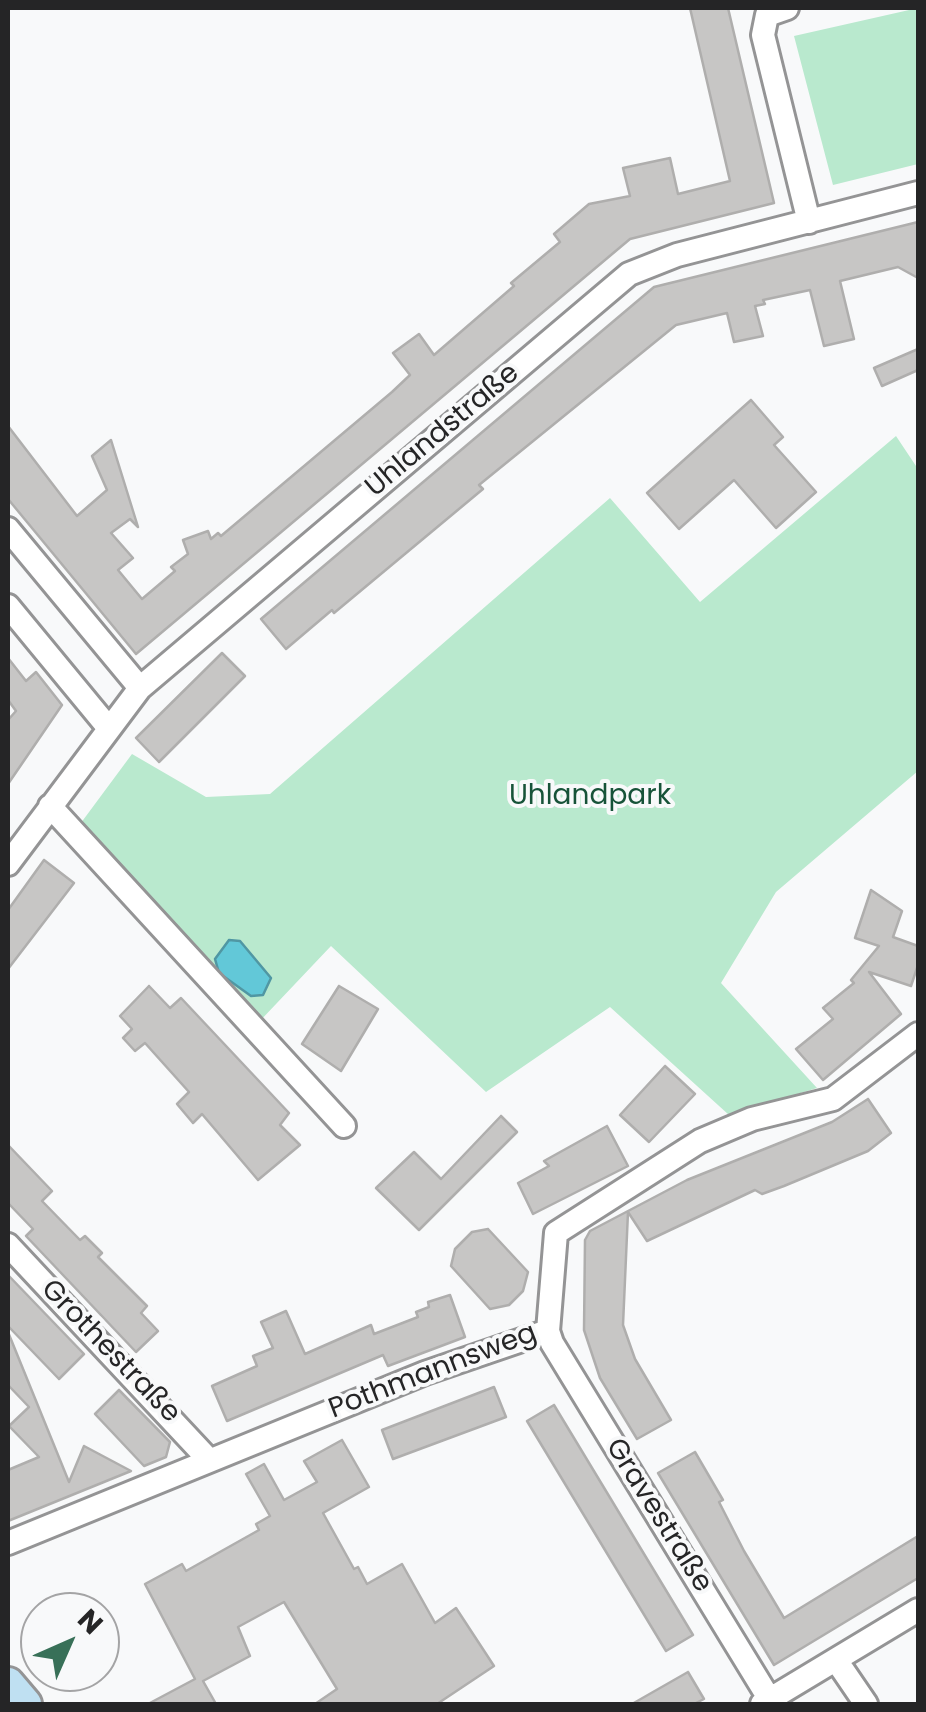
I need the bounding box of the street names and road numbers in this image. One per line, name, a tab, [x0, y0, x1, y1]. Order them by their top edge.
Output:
street label: Uhlandstraße	[359, 357, 527, 505]
street label: Grothestraße	[33, 1273, 187, 1431]
street label: Pothmannsweg	[324, 1317, 542, 1427]
street label: Gravestraße	[597, 1433, 719, 1599]

